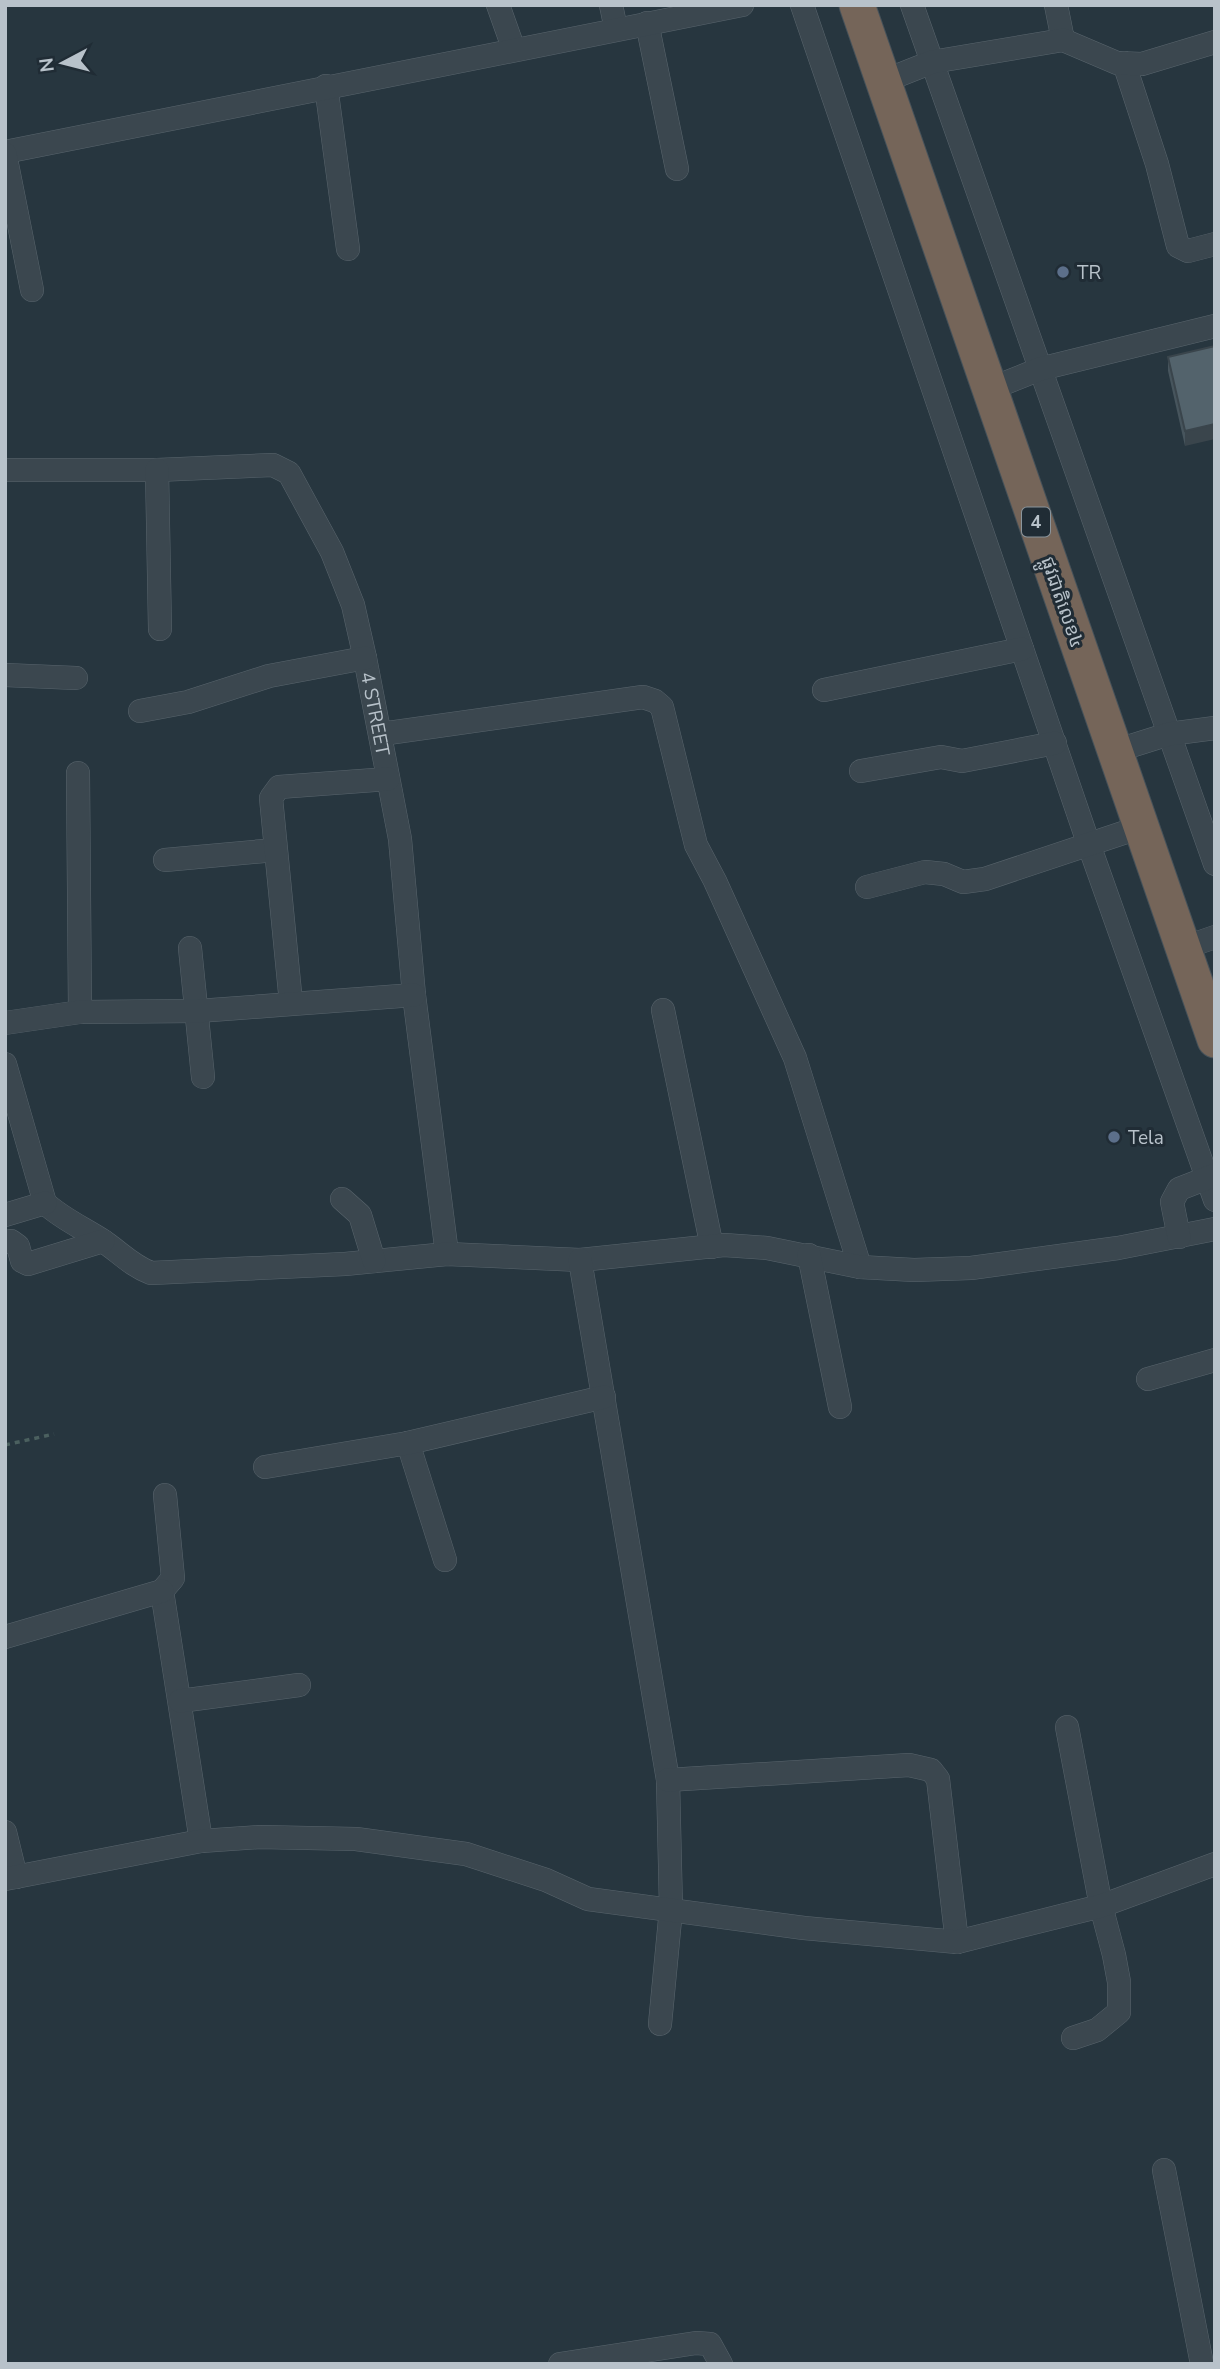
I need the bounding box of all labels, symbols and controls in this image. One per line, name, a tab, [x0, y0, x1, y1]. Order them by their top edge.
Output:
north arrow	[28, 28, 98, 98]
text: N	[33, 56, 61, 74]
place label: TR	[1077, 260, 1101, 286]
marker: TR	[1055, 264, 1071, 280]
road number: 4	[1022, 508, 1050, 536]
street label: ផ្លូវជាតិលេខ៤	[1031, 553, 1090, 653]
street label: 4 STREET	[354, 670, 396, 759]
place label: Tela	[1128, 1125, 1164, 1151]
marker: Tela	[1106, 1129, 1122, 1145]

